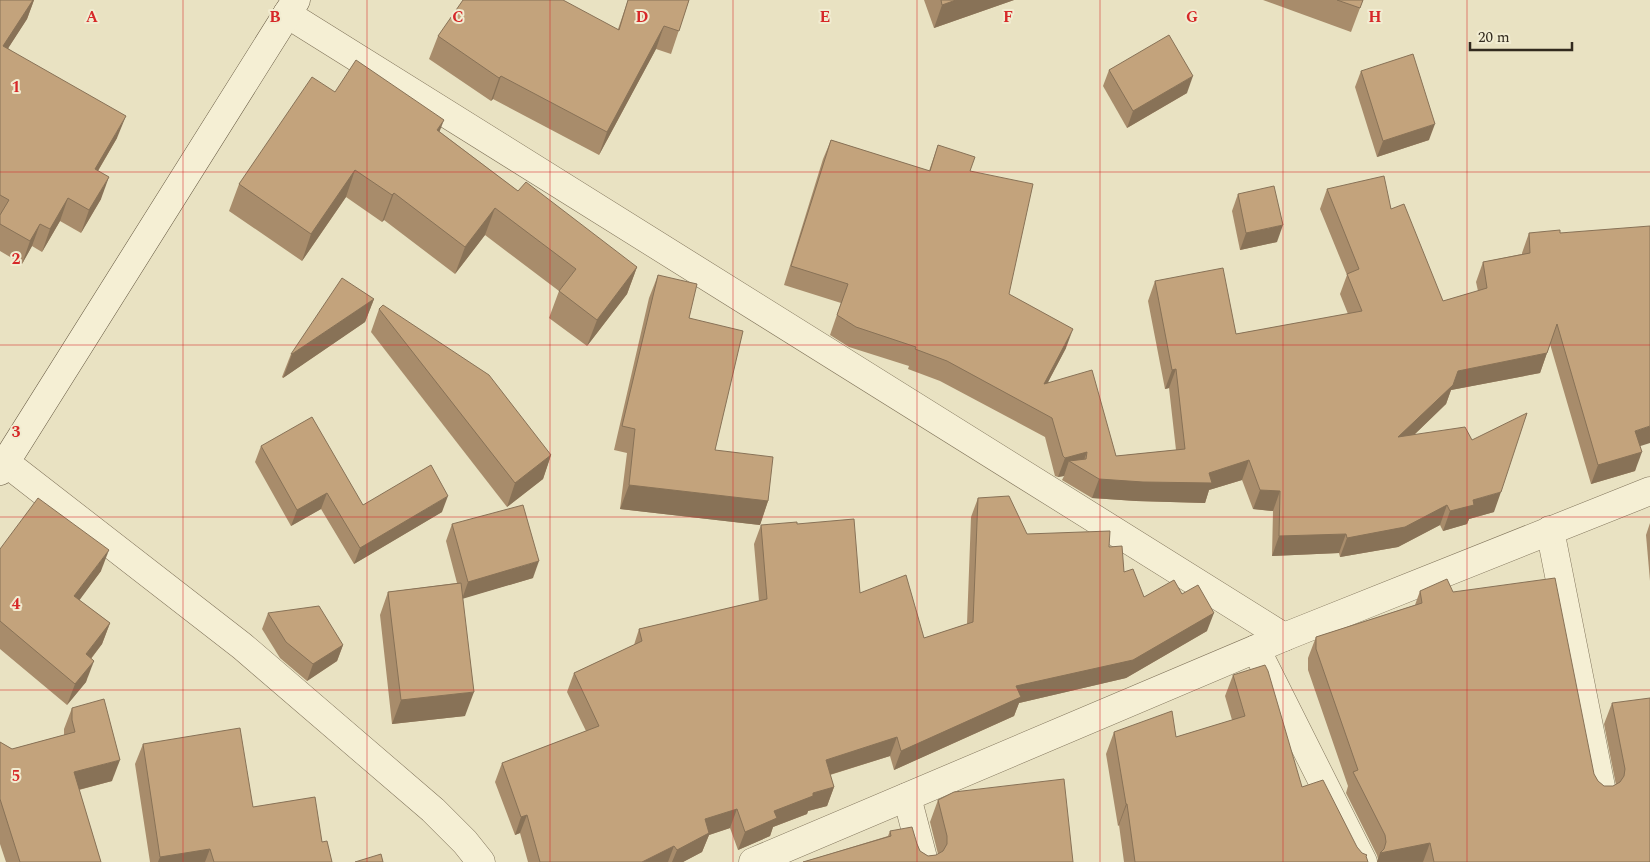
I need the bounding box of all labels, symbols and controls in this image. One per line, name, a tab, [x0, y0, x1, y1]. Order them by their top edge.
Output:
text: A	[86, 5, 99, 29]
text: B	[269, 5, 281, 29]
text: C	[452, 5, 464, 29]
text: D	[636, 5, 649, 29]
text: E	[820, 5, 830, 29]
text: F	[1003, 5, 1013, 29]
text: G	[1186, 5, 1198, 29]
text: H	[1368, 5, 1382, 29]
scale bar	[1470, 20, 1572, 52]
text: 20 m	[1478, 26, 1510, 49]
text: 1	[12, 75, 20, 99]
text: 2	[12, 247, 21, 271]
text: 3	[12, 420, 21, 444]
text: 4	[12, 592, 21, 616]
text: 5	[12, 764, 20, 788]

